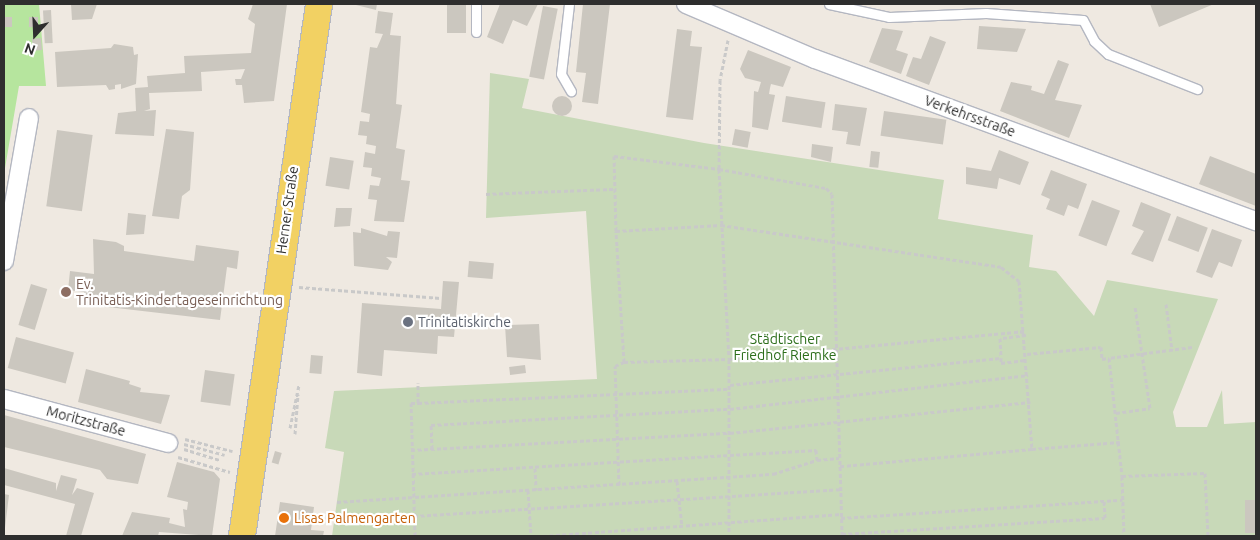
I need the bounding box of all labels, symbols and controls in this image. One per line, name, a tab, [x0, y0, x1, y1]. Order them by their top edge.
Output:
north arrow	[10, 10, 60, 60]
text: N	[22, 40, 38, 58]
street label: Verkehrsstraße	[922, 92, 1018, 140]
street label: Herner Straße	[273, 165, 301, 255]
place label: Ev. Trinitatis-Kindertageseinrichtung	[76, 276, 283, 308]
marker: Ev. Trinitatis-Kindertageseinrichtung	[60, 286, 72, 298]
place label: Trinitatiskirche	[418, 314, 511, 330]
marker: Trinitatiskirche	[402, 316, 414, 328]
park label: Städtischer Friedhof Riemke	[734, 331, 836, 364]
street label: Moritzstraße	[45, 402, 127, 440]
place label: Lisas Palmengarten	[294, 510, 416, 526]
marker: Lisas Palmengarten	[278, 512, 290, 524]

